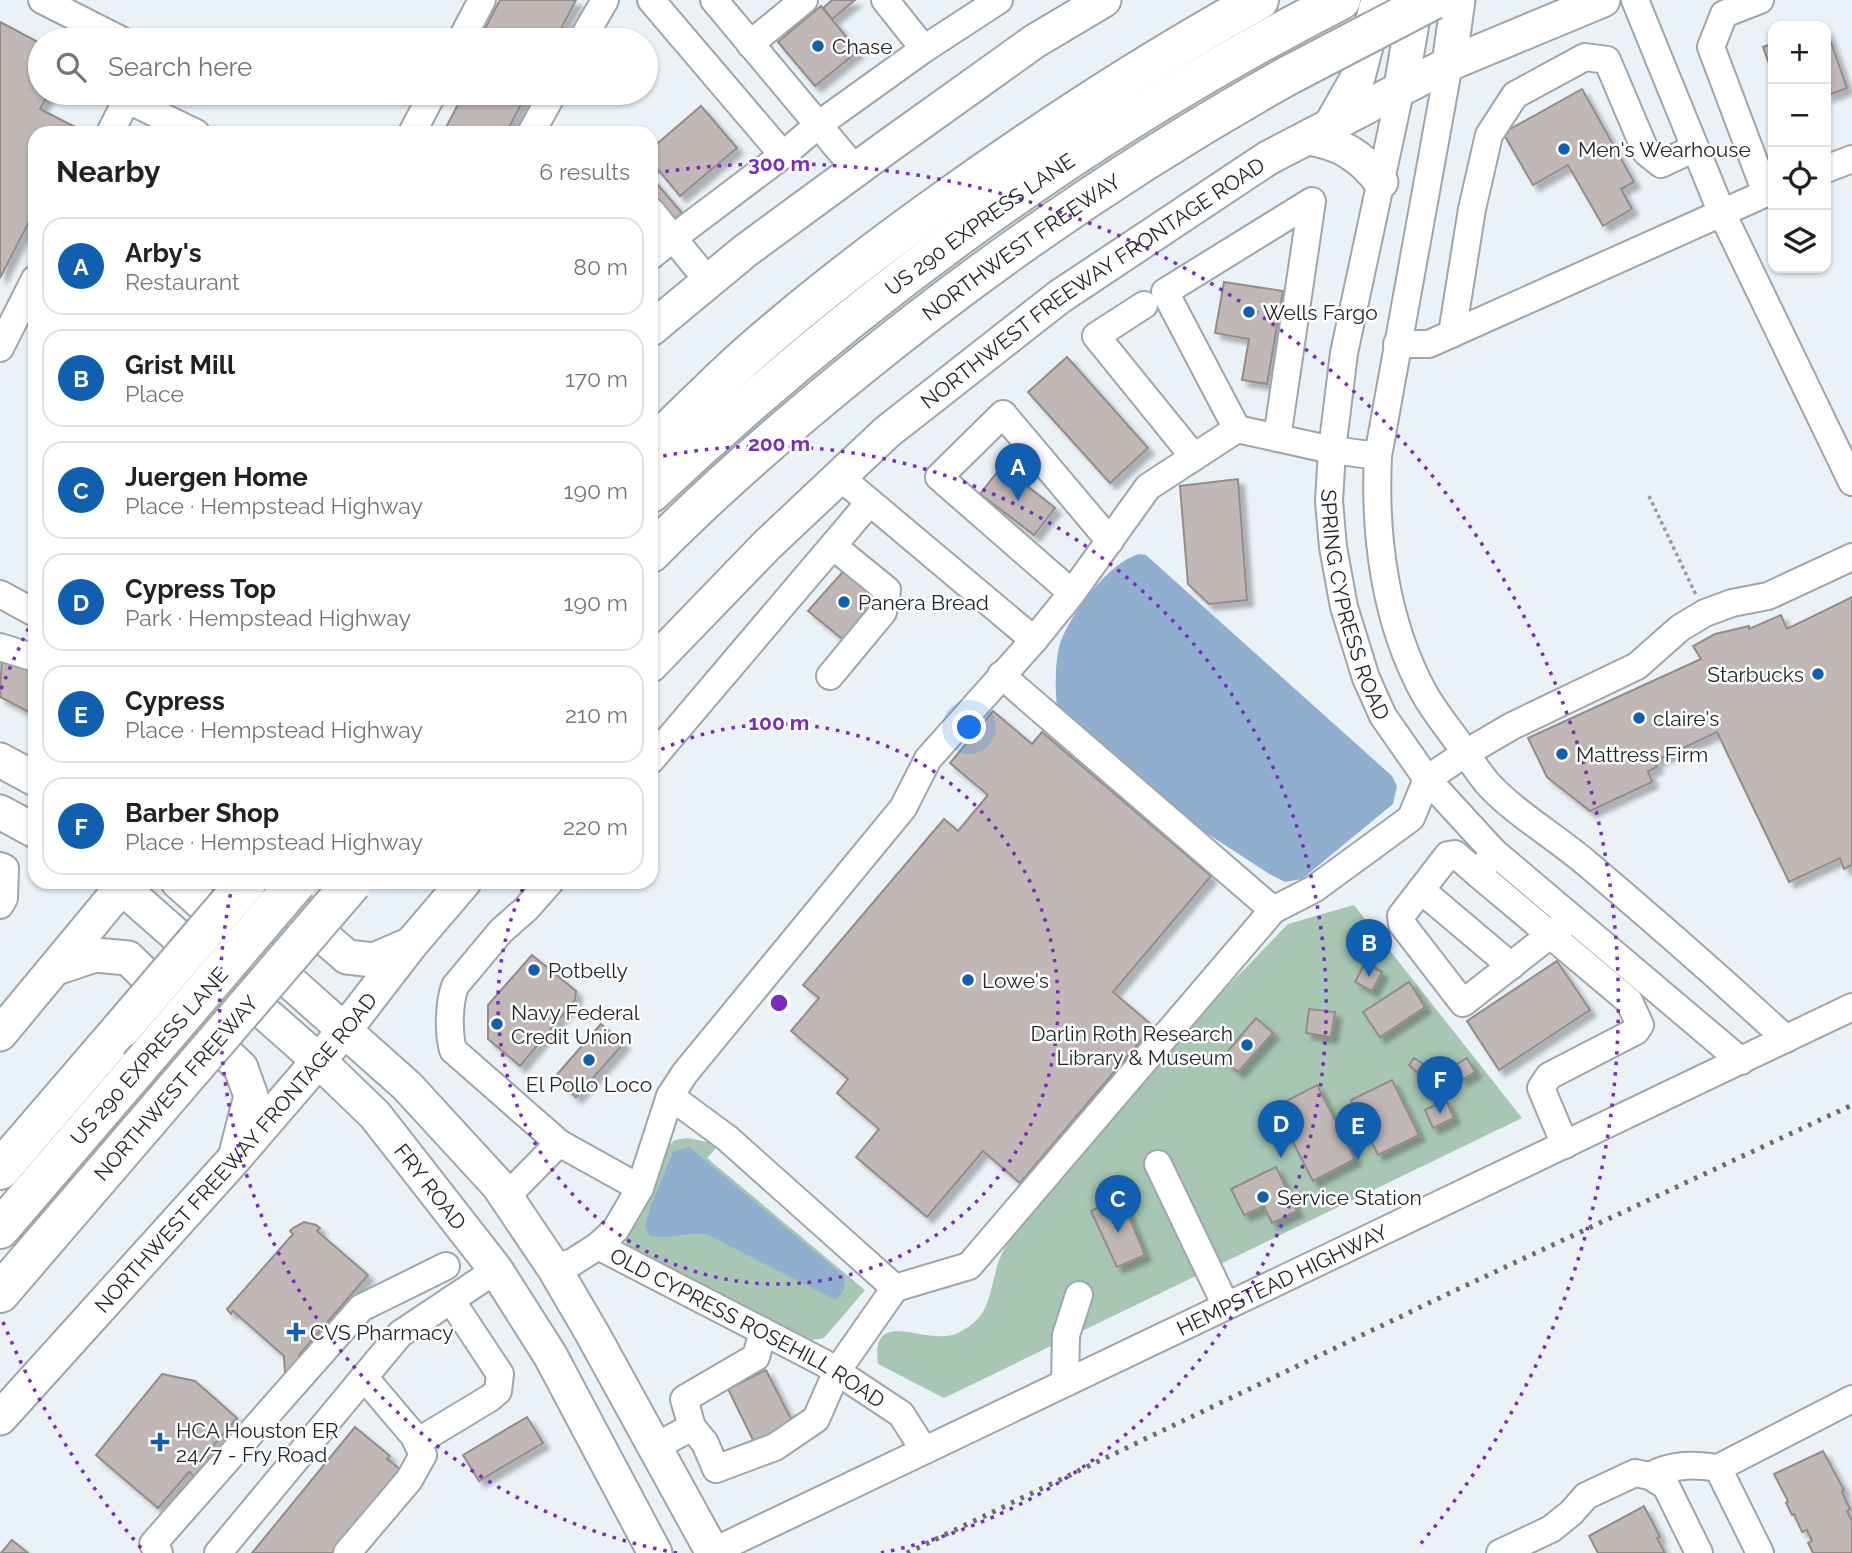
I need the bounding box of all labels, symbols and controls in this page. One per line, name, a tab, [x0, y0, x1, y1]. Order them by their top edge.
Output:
map controls	[1768, 21, 1831, 273]
button: +	[1768, 21, 1831, 84]
search box	[28, 28, 658, 105]
place label: Chase	[832, 34, 893, 59]
marker: Chase	[810, 38, 826, 54]
icon: search	[52, 48, 90, 86]
text: Search here	[108, 52, 252, 82]
button: −	[1768, 84, 1831, 147]
place label: Men's Wearhouse	[1578, 137, 1751, 162]
marker: Men's Wearhouse	[1556, 141, 1572, 157]
street label: US 290 EXPRESS LANE	[880, 147, 1079, 300]
button: locate	[1768, 147, 1831, 210]
text: 300 m	[748, 151, 810, 176]
street label: NORTHWEST FREEWAY FRONTAGE ROAD	[915, 152, 1269, 413]
text: Nearby	[56, 154, 160, 189]
text: 6 results	[539, 158, 630, 185]
street label: NORTHWEST FREEWAY	[917, 168, 1125, 326]
button: layers	[1768, 210, 1831, 273]
text: Arby's	[125, 238, 202, 268]
text: A	[73, 253, 89, 280]
text: 80 m	[573, 253, 628, 280]
text: Restaurant	[125, 268, 240, 295]
place label: Wells Fargo	[1263, 300, 1378, 325]
marker: Wells Fargo	[1241, 304, 1257, 320]
text: Grist Mill	[125, 350, 235, 380]
text: B	[73, 365, 89, 392]
text: 170 m	[565, 365, 628, 392]
text: Place	[125, 380, 184, 407]
text: 200 m	[748, 431, 810, 456]
pin: A	[995, 443, 1041, 501]
text: Juergen Home	[125, 462, 308, 492]
text: C	[73, 477, 89, 504]
text: 190 m	[564, 477, 628, 504]
street label: SPRING CYPRESS ROAD	[1316, 489, 1396, 724]
text: Place · Hempstead Highway	[125, 492, 423, 519]
text: Cypress Top	[125, 574, 276, 604]
text: D	[73, 589, 89, 616]
text: 190 m	[564, 589, 628, 616]
place label: Panera Bread	[858, 590, 989, 615]
marker: Panera Bread	[836, 594, 852, 610]
text: Park · Hempstead Highway	[125, 604, 411, 631]
place label: Starbucks	[1707, 662, 1804, 687]
marker: Starbucks	[1810, 666, 1826, 682]
text: Cypress	[125, 686, 225, 716]
text: E	[74, 701, 88, 728]
text: 210 m	[565, 701, 628, 728]
place label: claire's	[1653, 706, 1719, 731]
text: 100 m	[749, 710, 809, 735]
your location	[952, 710, 986, 744]
marker: claire's	[1631, 710, 1647, 726]
text: Place · Hempstead Highway	[125, 716, 423, 743]
place label: Mattress Firm	[1576, 742, 1708, 767]
marker: Mattress Firm	[1554, 746, 1570, 762]
text: Barber Shop	[125, 798, 279, 828]
text: F	[74, 813, 88, 840]
text: 220 m	[563, 813, 628, 840]
text: Place · Hempstead Highway	[125, 828, 423, 855]
pin: B	[1346, 919, 1392, 977]
place label: Potbelly	[548, 958, 628, 983]
street label: US 290 EXPRESS LANE	[65, 962, 233, 1150]
marker: Potbelly	[526, 962, 542, 978]
place label: Lowe's	[982, 968, 1049, 993]
marker: Lowe's	[960, 972, 976, 988]
street label: NORTHWEST FREEWAY FRONTAGE ROAD	[89, 987, 382, 1318]
street label: NORTHWEST FREEWAY	[89, 990, 264, 1186]
centre of rings	[767, 991, 791, 1015]
place label: Navy Federal Credit Union	[511, 1000, 640, 1049]
marker: Navy Federal Credit Union	[489, 1016, 505, 1032]
place label: Darlin Roth Research Library & Museum	[1031, 1021, 1233, 1070]
marker: Darlin Roth Research Library & Museum	[1239, 1037, 1255, 1053]
marker: El Pollo Loco	[581, 1052, 597, 1068]
pin: F	[1417, 1056, 1463, 1114]
place label: El Pollo Loco	[526, 1072, 652, 1097]
pin: D	[1258, 1100, 1304, 1158]
pin: E	[1335, 1102, 1381, 1160]
street label: FRY ROAD	[390, 1139, 472, 1234]
pin: C	[1095, 1175, 1141, 1233]
place label: Service Station	[1277, 1185, 1422, 1210]
marker: Service Station	[1255, 1189, 1271, 1205]
street label: HEMPSTEAD HIGHWAY	[1172, 1218, 1392, 1341]
street label: OLD CYPRESS ROSEHILL ROAD	[606, 1242, 890, 1412]
place label: CVS Pharmacy	[310, 1320, 454, 1345]
marker: CVS Pharmacy	[288, 1324, 304, 1340]
place label: HCA Houston ER 24/7 - Fry Road	[176, 1418, 338, 1467]
marker: HCA Houston ER 24/7 - Fry Road	[150, 1432, 170, 1452]

